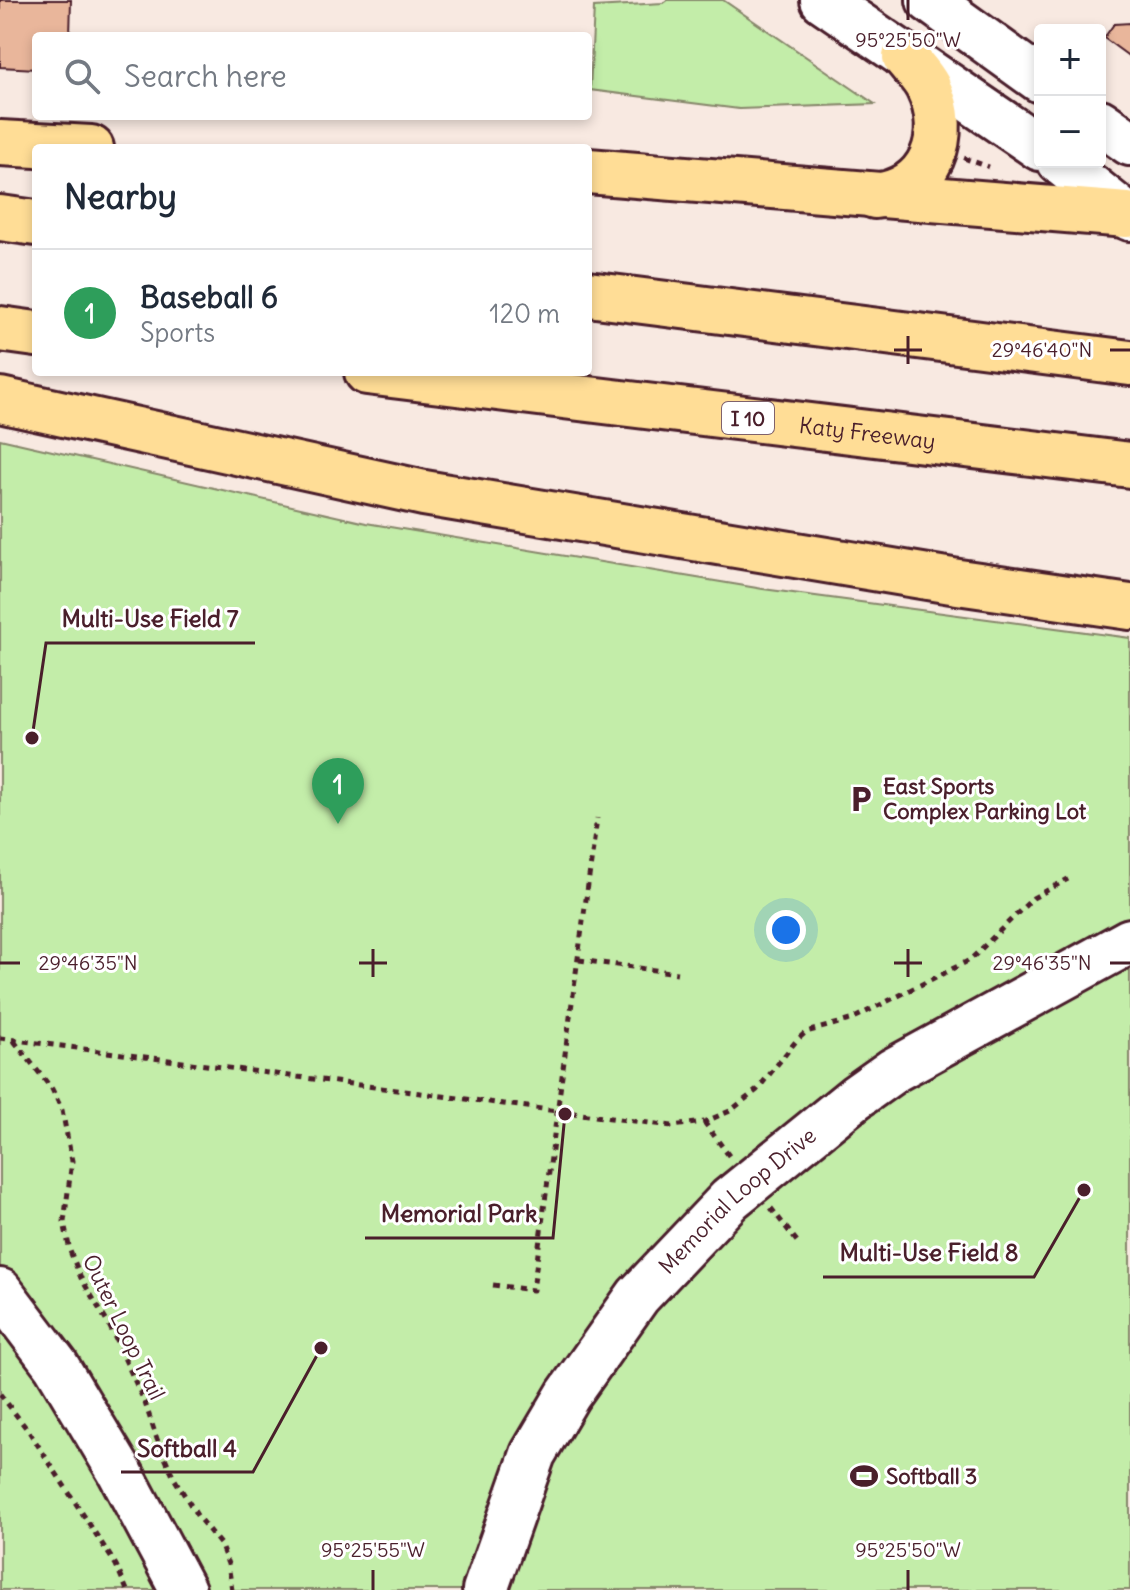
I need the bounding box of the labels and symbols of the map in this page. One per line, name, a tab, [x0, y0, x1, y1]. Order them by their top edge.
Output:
text: 95°25'50"W	[855, 27, 961, 52]
text: 29°46'40"N	[992, 337, 1092, 362]
road number: I 10	[722, 402, 774, 434]
street label: Katy Freeway	[798, 411, 937, 455]
callout: Multi-Use Field 7	[46, 595, 255, 643]
text: Multi-Use Field 7	[62, 603, 239, 633]
pin: 1	[312, 758, 364, 824]
place label: East Sports Complex Parking Lot	[883, 772, 1087, 825]
parking icon: East Sports Complex Parking Lot	[846, 784, 876, 814]
your location	[766, 910, 806, 950]
text: 29°46'35"N	[38, 950, 138, 975]
text: 29°46'35"N	[992, 950, 1092, 975]
street label: Memorial Loop Drive	[652, 1121, 821, 1280]
callout: Memorial Park	[365, 1190, 553, 1238]
text: Memorial Park	[381, 1198, 537, 1228]
callout: Multi-Use Field 8	[823, 1229, 1034, 1277]
text: Multi-Use Field 8	[839, 1237, 1019, 1267]
street label: Outer Loop Trail	[77, 1250, 171, 1404]
callout: Softball 4	[121, 1424, 253, 1472]
text: Softball 4	[137, 1433, 237, 1463]
sports icon: Softball 3	[849, 1461, 879, 1491]
place label: Softball 3	[886, 1462, 977, 1490]
text: 95°25'55"W	[321, 1537, 425, 1562]
text: 95°25'50"W	[855, 1537, 961, 1562]

